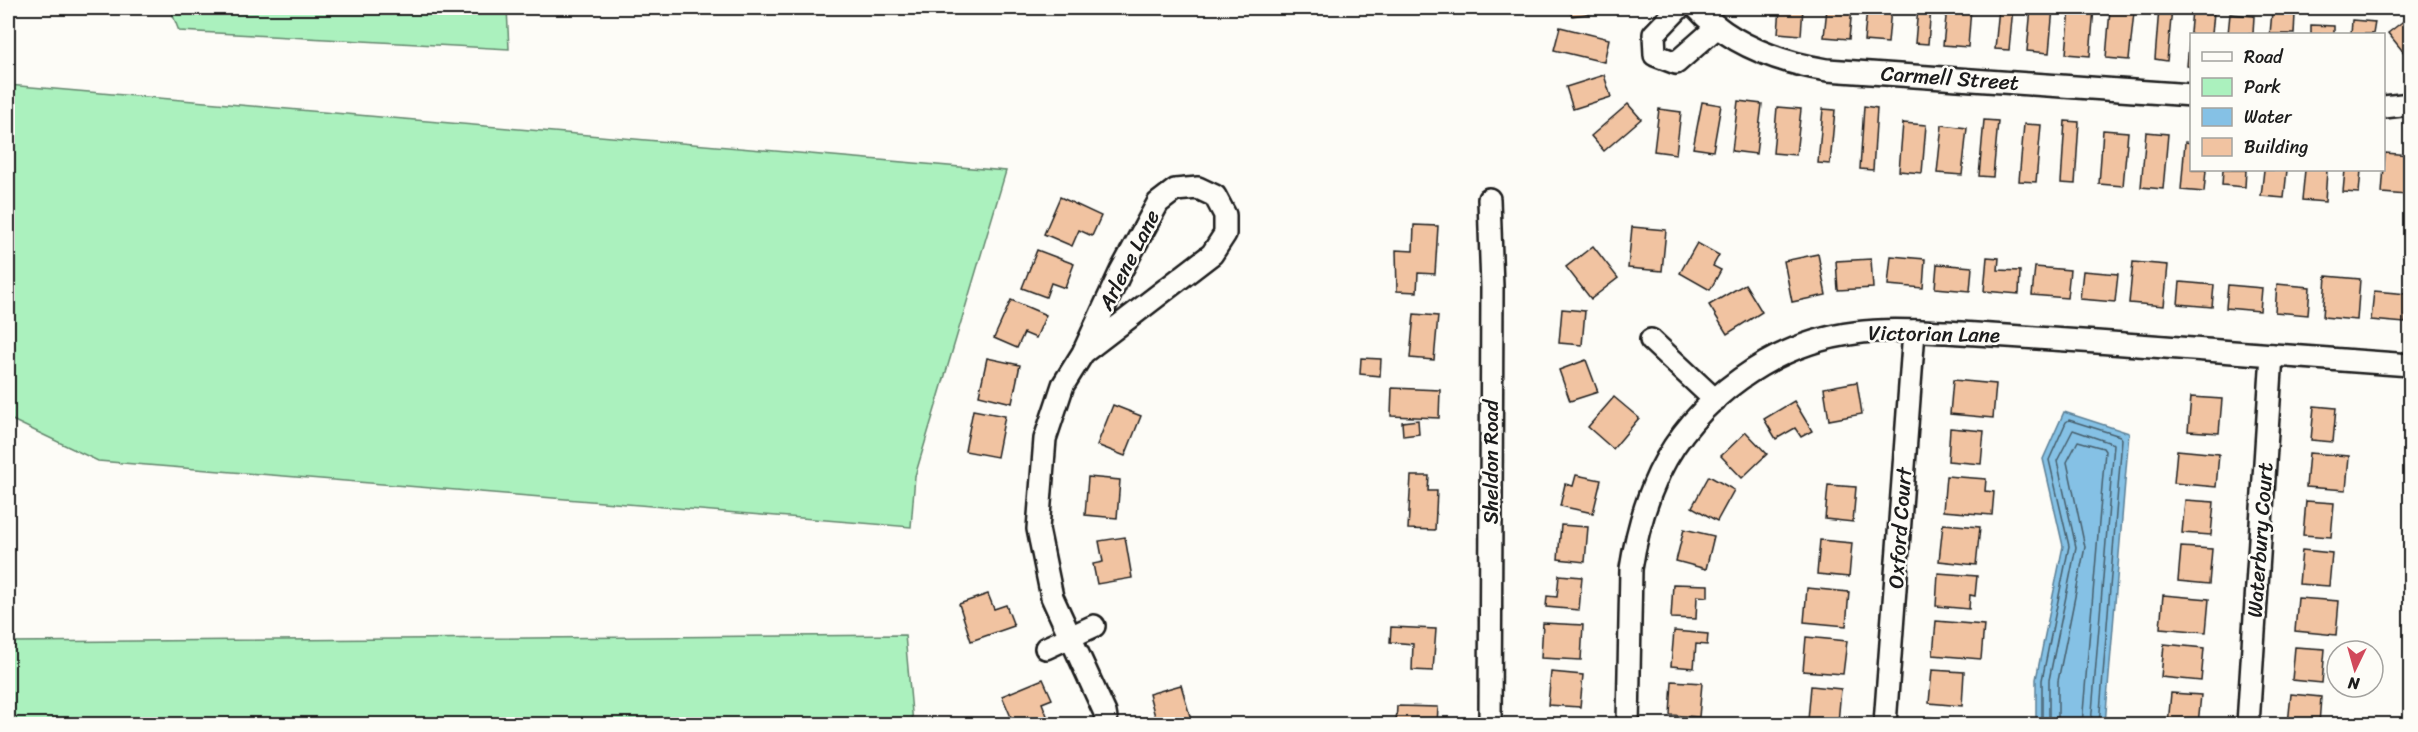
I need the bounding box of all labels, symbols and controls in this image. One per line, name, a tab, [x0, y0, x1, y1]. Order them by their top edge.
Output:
legend	[2190, 33, 2385, 171]
text: Road	[2244, 41, 2284, 73]
street label: Carmell Street	[1880, 54, 2020, 102]
text: Park	[2244, 71, 2281, 103]
text: Water	[2244, 101, 2293, 133]
text: Building	[2244, 131, 2308, 163]
street label: Arlene Lane	[1087, 203, 1171, 318]
street label: Victorian Lane	[1868, 314, 2000, 354]
street label: Sheldon Road	[1472, 398, 1510, 524]
street label: Waterbury Court	[2236, 461, 2284, 619]
street label: Oxford Court	[1877, 465, 1923, 590]
north arrow	[2325, 639, 2385, 699]
text: N	[2346, 668, 2362, 698]

